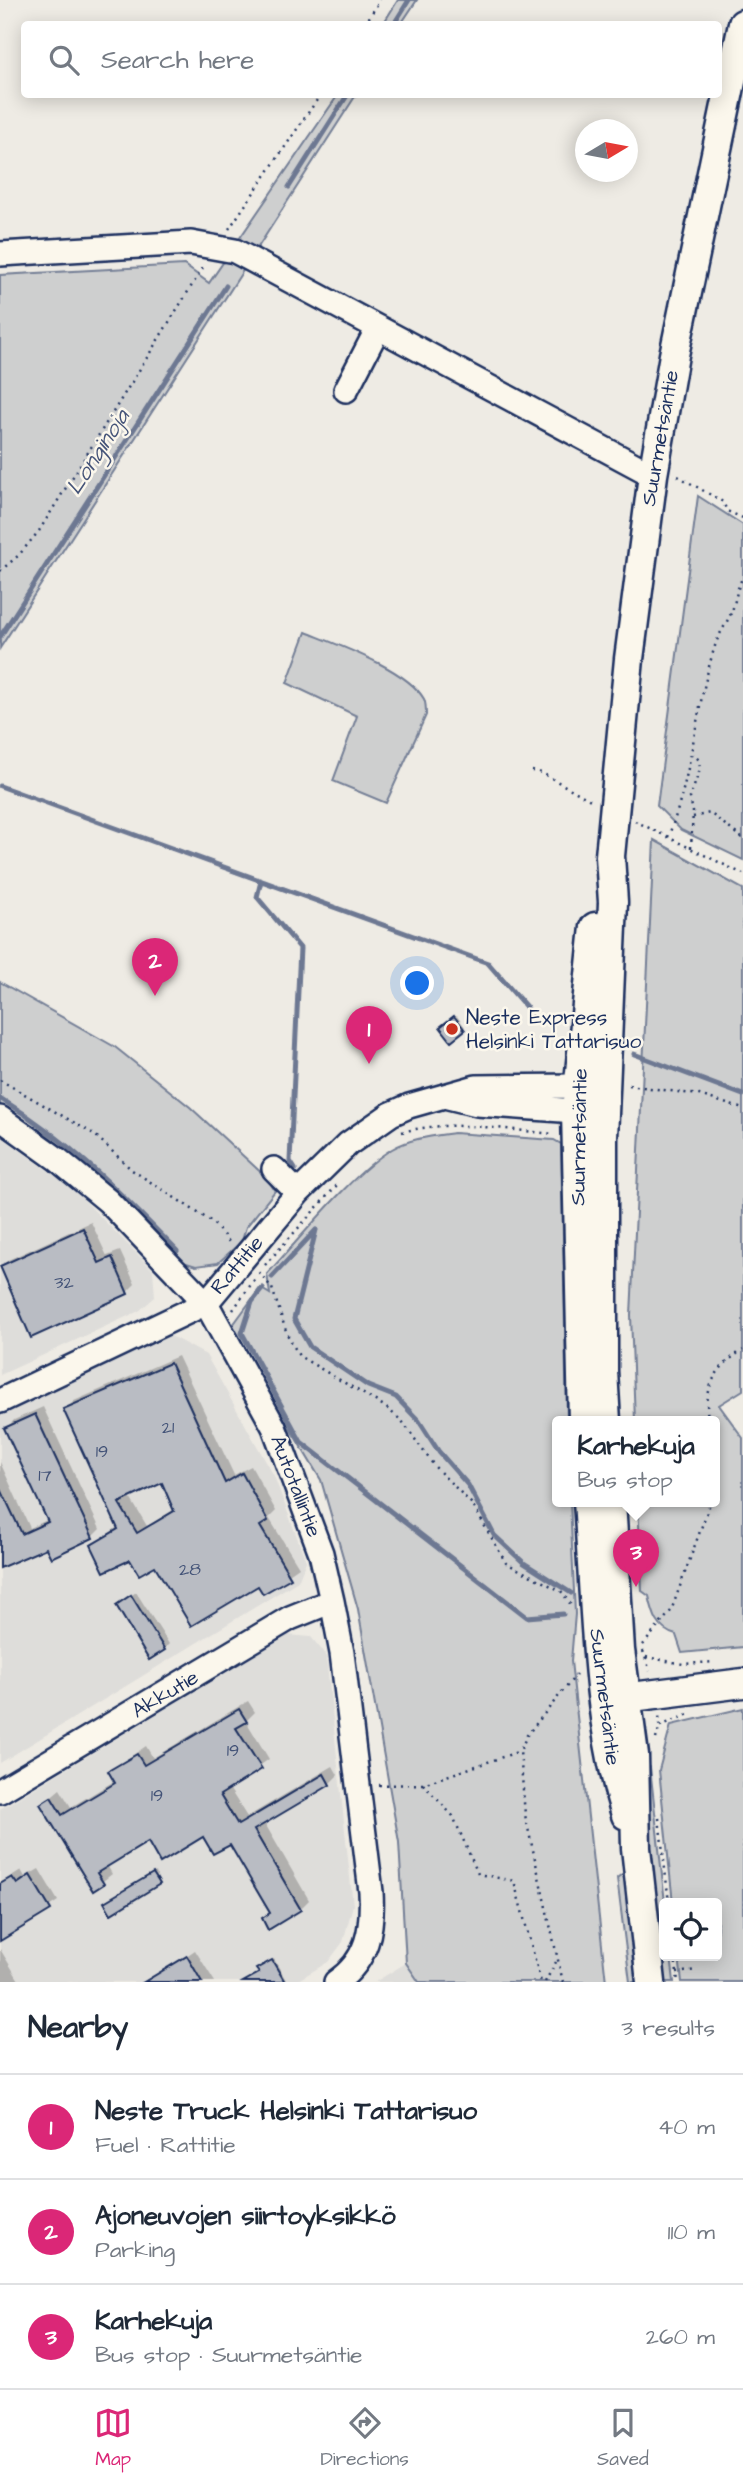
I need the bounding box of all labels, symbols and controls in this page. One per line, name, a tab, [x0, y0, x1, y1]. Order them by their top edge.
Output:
search box	[21, 21, 722, 98]
icon: search	[45, 41, 83, 79]
text: Search here	[101, 42, 254, 78]
north arrow	[575, 119, 638, 182]
street label: Suurmetsäntie	[634, 368, 686, 508]
water label: Longinoja	[58, 402, 139, 501]
pin: 2	[132, 938, 178, 996]
your location	[400, 966, 434, 1000]
place label: Neste Express Helsinki Tattarisuo	[466, 1003, 641, 1056]
pin: 1	[346, 1006, 392, 1064]
marker: Neste Express Helsinki Tattarisuo	[444, 1021, 460, 1037]
street label: Suurmetsäntie	[563, 1068, 595, 1206]
street label: Rattitie	[204, 1229, 270, 1301]
house number: 32	[54, 1270, 74, 1295]
house number: 21	[162, 1415, 174, 1440]
popup	[552, 1416, 720, 1507]
text: Karhekuja	[577, 1428, 695, 1464]
street label: Autotallintie	[263, 1431, 329, 1541]
house number: 19	[96, 1439, 108, 1464]
house number: 17	[38, 1463, 52, 1488]
text: Bus stop	[577, 1464, 673, 1496]
pin: 3	[613, 1529, 659, 1587]
house number: 28	[179, 1557, 201, 1582]
street label: Suurmetsäntie	[582, 1627, 628, 1767]
street label: Akkutie	[126, 1663, 204, 1725]
house number: 19	[227, 1738, 239, 1763]
house number: 19	[151, 1783, 163, 1808]
map controls	[659, 1898, 722, 1961]
button: locate	[659, 1898, 722, 1961]
text: Nearby	[28, 2007, 128, 2049]
text: 3 results	[621, 2012, 715, 2044]
text: Neste Truck Helsinki Tattarisuo	[95, 2093, 477, 2129]
text: 1	[50, 2111, 52, 2143]
text: 40 m	[658, 2111, 715, 2143]
text: Fuel · Rattitie	[95, 2129, 236, 2161]
text: Ajoneuvojen siirtoyksikkö	[95, 2198, 396, 2234]
text: 2	[44, 2216, 58, 2248]
text: 110 m	[667, 2216, 715, 2248]
text: Parking	[95, 2234, 175, 2266]
text: Karhekuja	[95, 2303, 212, 2339]
text: 3	[45, 2321, 57, 2353]
text: 260 m	[646, 2321, 715, 2353]
text: Bus stop · Suurmetsäntie	[95, 2339, 362, 2371]
tab: Map	[94, 2404, 132, 2473]
tab: Directions	[320, 2404, 409, 2473]
tab: Saved	[597, 2404, 649, 2473]

